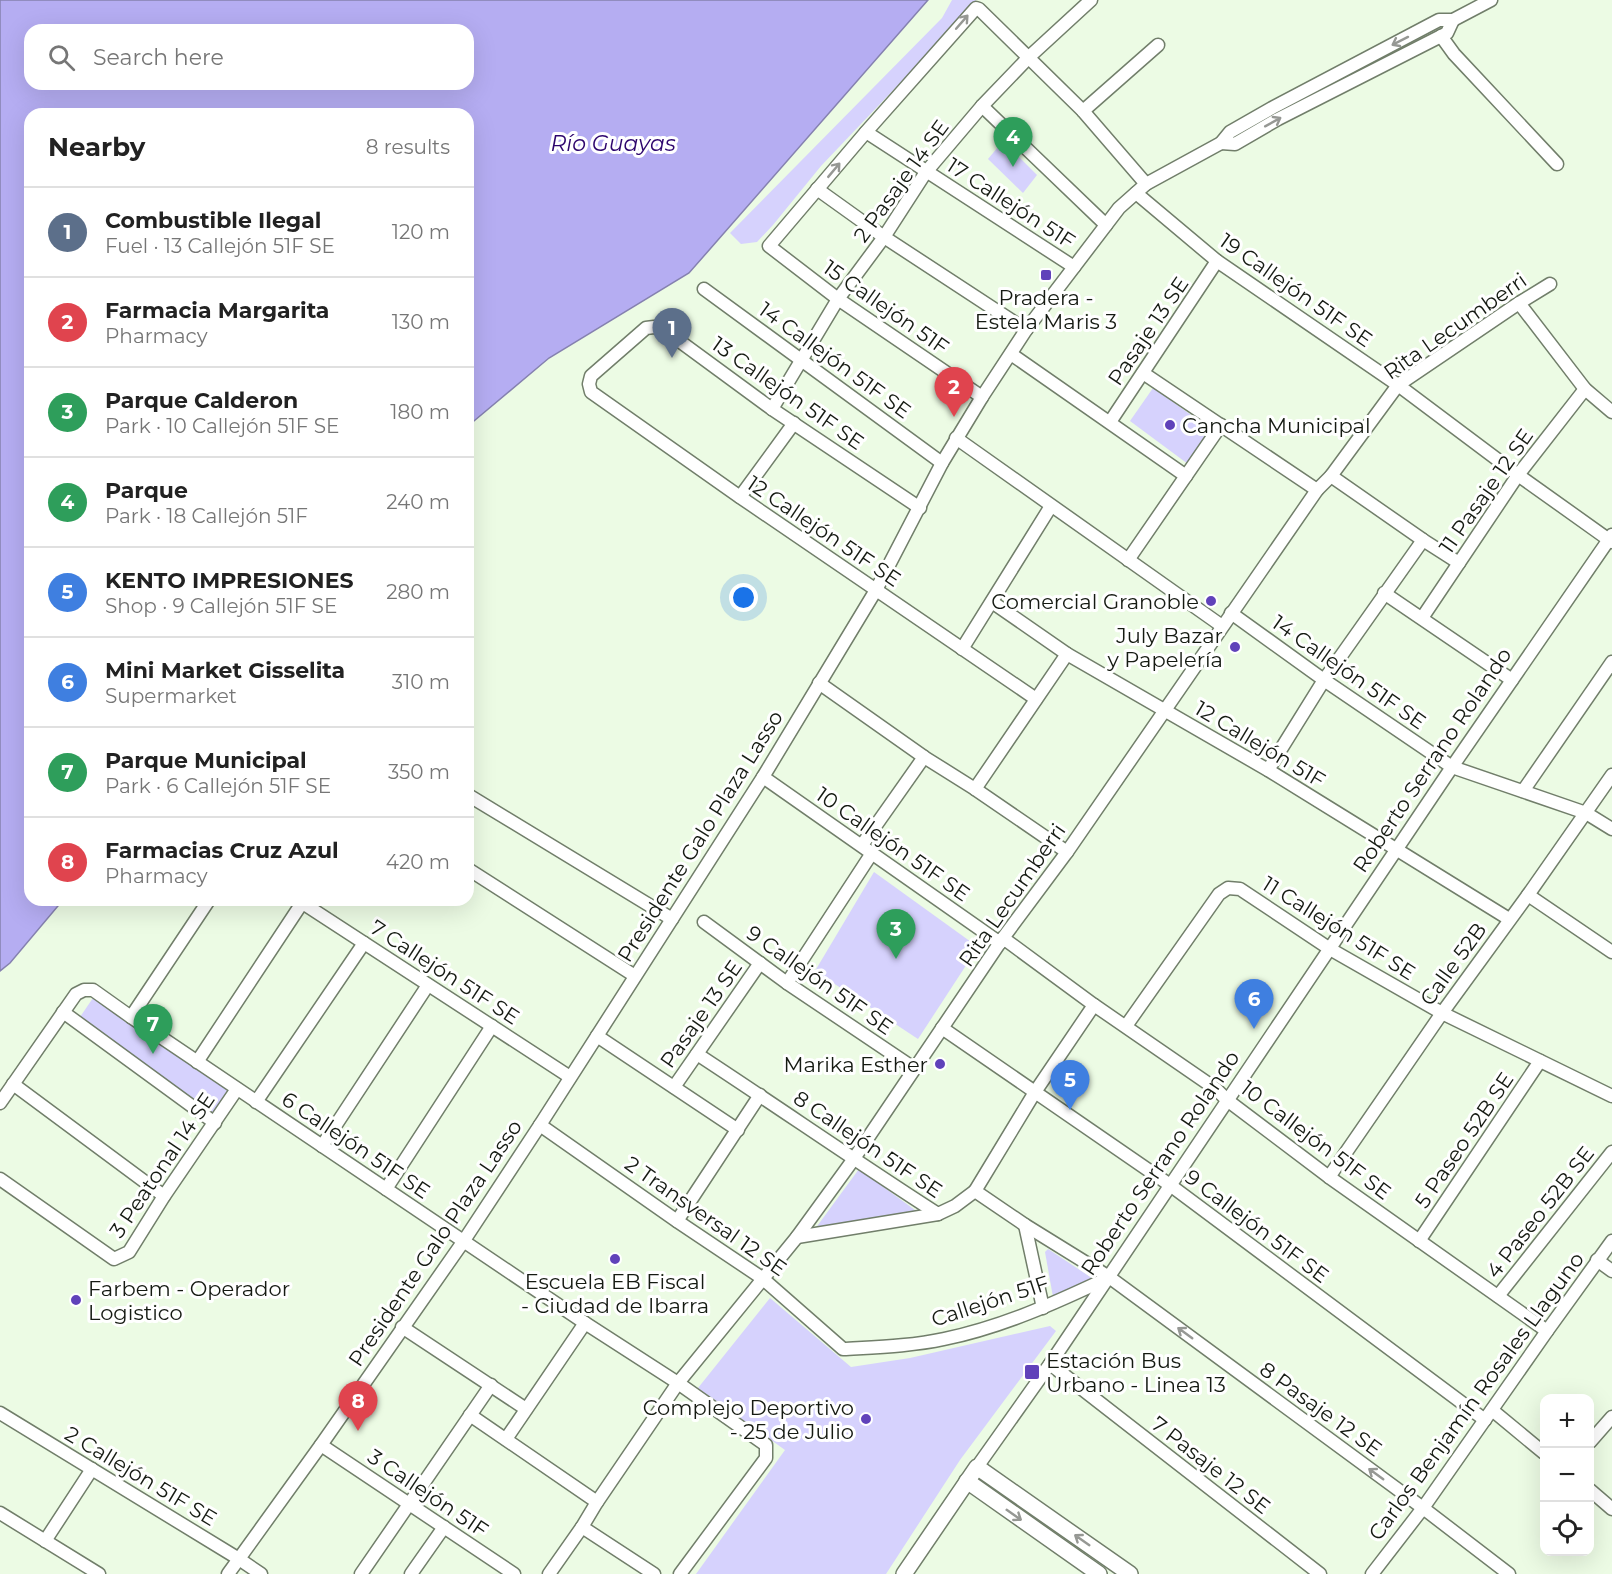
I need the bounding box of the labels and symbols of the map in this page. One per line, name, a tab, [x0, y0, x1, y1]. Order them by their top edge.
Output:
one-way arrow	[955, 15, 969, 30]
one-way arrow	[1391, 36, 1409, 47]
street label: 2 Pasaje 14 SE	[848, 115, 954, 247]
one-way arrow	[1264, 116, 1281, 128]
pin: 4	[994, 118, 1032, 167]
water label: Río Guayas	[550, 130, 676, 157]
street label: 17 Callejón 51F	[942, 152, 1080, 254]
one-way arrow	[827, 163, 841, 178]
street label: 19 Callejón 51F SE	[1215, 228, 1377, 352]
street label: 15 Callejón 51F	[819, 255, 953, 359]
street label: Rita Lecumberri	[1379, 267, 1531, 385]
marker: Pradera - Estela Maris 3	[1039, 268, 1053, 282]
street label: Pasaje 13 SE	[1103, 272, 1193, 390]
place label: Pradera - Estela Maris 3	[975, 285, 1117, 334]
street label: 14 Callejón 51F SE	[754, 296, 916, 424]
pin: 1	[652, 308, 692, 358]
street label: 13 Callejón 51F SE	[707, 331, 869, 455]
pin: 2	[934, 368, 974, 417]
place label: Cancha Municipal	[1182, 413, 1371, 438]
marker: Cancha Municipal	[1163, 418, 1177, 432]
street label: 11 Pasaje 12 SE	[1434, 424, 1538, 558]
street label: 12 Callejón 51F SE	[742, 470, 906, 592]
your location	[729, 583, 758, 612]
place label: Comercial Granoble	[991, 589, 1199, 614]
marker: Comercial Granoble	[1204, 594, 1218, 608]
street label: 14 Callejón 51F SE	[1267, 610, 1431, 734]
place label: July Bazar y Papelería	[1106, 623, 1223, 672]
marker: July Bazar y Papelería	[1228, 640, 1242, 654]
street label: Roberto Serrano Rolando	[1347, 643, 1517, 877]
street label: 12 Callejón 51F	[1190, 695, 1330, 793]
street label: Presidente Galo Plaza Lasso	[612, 706, 788, 966]
street label: 10 Callejón 51F SE	[811, 782, 975, 906]
street label: Rita Lecumberri	[953, 819, 1071, 971]
street label: 11 Callejón 51F SE	[1258, 871, 1420, 985]
pin: 3	[876, 910, 916, 959]
street label: 7 Callejón 51F SE	[366, 914, 524, 1030]
street label: Calle 52B	[1415, 918, 1491, 1010]
street label: 9 Callejón 51F SE	[742, 920, 898, 1040]
street label: Pasaje 13 SE	[655, 955, 747, 1073]
pin: 6	[1234, 980, 1274, 1029]
pin: 7	[134, 1004, 172, 1054]
street label: Roberto Serrano Rolando	[1075, 1046, 1245, 1280]
place label: Marika Esther	[783, 1052, 928, 1077]
marker: Marika Esther	[933, 1057, 947, 1071]
pin: 5	[1050, 1060, 1090, 1110]
street label: 5 Paseo 52B SE	[1409, 1067, 1519, 1213]
street label: 10 Callejón 51F SE	[1236, 1075, 1396, 1205]
street label: 8 Callejón 51F SE	[789, 1085, 947, 1203]
street label: 6 Callejón 51F SE	[277, 1086, 435, 1204]
street label: 3 Peatonal 14 SE	[104, 1088, 220, 1242]
street label: Presidente Galo Plaza Lasso	[343, 1115, 527, 1371]
street label: 4 Paseo 52B SE	[1481, 1141, 1599, 1283]
street label: 2 Transversal 12 SE	[620, 1151, 792, 1281]
street label: 9 Callejón 51F SE	[1180, 1164, 1334, 1288]
street label: Carlos Benjamín Rosales Llaguno	[1363, 1247, 1589, 1545]
marker: Escuela EB Fiscal - Ciudad de Ibarra	[608, 1252, 622, 1266]
place label: Escuela EB Fiscal - Ciudad de Ibarra	[521, 1269, 709, 1318]
street label: Callejón 51F	[928, 1270, 1052, 1332]
place label: Farbem - Operador Logistico	[88, 1276, 290, 1325]
marker: Farbem - Operador Logistico	[69, 1293, 83, 1307]
one-way arrow	[1178, 1327, 1194, 1340]
place label: Estación Bus Urbano - Linea 13	[1046, 1348, 1226, 1397]
street label: 8 Pasaje 12 SE	[1255, 1356, 1387, 1462]
marker: Estación Bus Urbano - Linea 13	[1023, 1363, 1041, 1381]
pin: 8	[338, 1382, 378, 1431]
place label: Complejo Deportivo - 25 de Julio	[643, 1395, 854, 1444]
street label: 7 Pasaje 12 SE	[1147, 1411, 1275, 1519]
marker: Complejo Deportivo - 25 de Julio	[859, 1412, 873, 1426]
street label: 2 Callejón 51F SE	[61, 1421, 221, 1531]
street label: 3 Callejón 51F	[363, 1444, 493, 1542]
one-way arrow	[1369, 1468, 1385, 1480]
one-way arrow	[1006, 1509, 1022, 1521]
one-way arrow	[1074, 1534, 1090, 1546]

